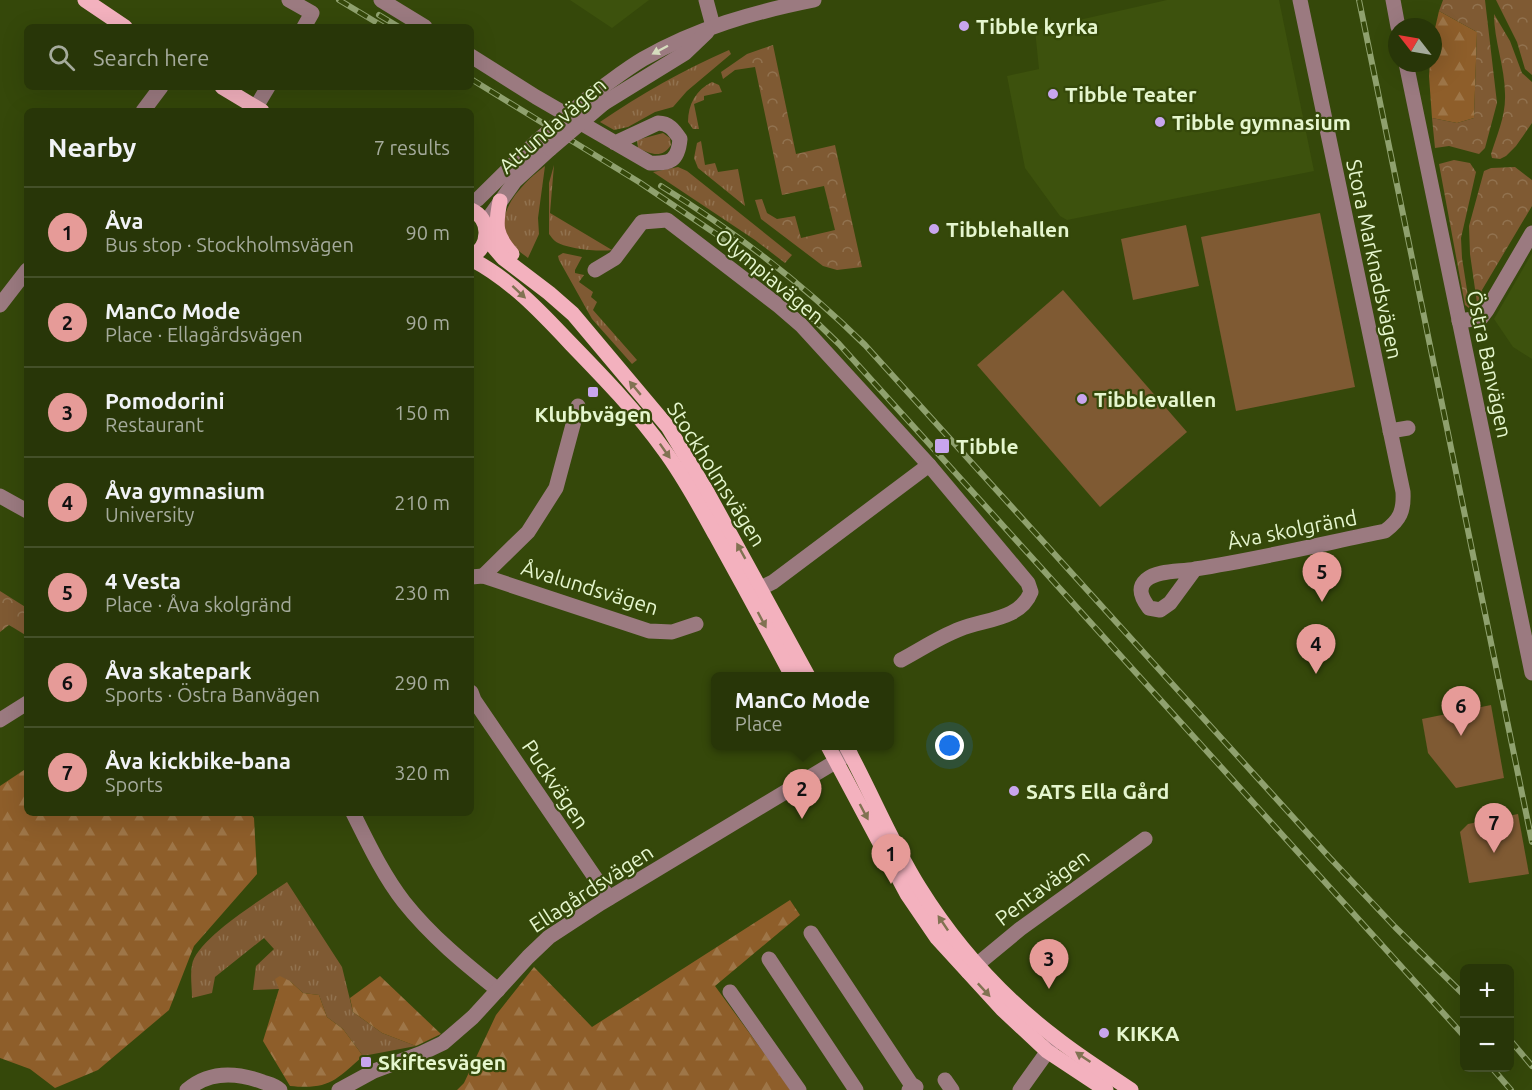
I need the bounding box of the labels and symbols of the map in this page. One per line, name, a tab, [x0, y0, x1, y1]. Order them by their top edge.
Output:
place label: Tibble kyrka	[976, 14, 1099, 38]
north arrow	[1388, 18, 1442, 72]
marker: Tibble kyrka	[957, 19, 971, 33]
one-way arrow	[651, 45, 668, 55]
street label: Attundavägen	[494, 72, 610, 178]
place label: Tibble Teater	[1065, 82, 1197, 106]
marker: Tibble Teater	[1046, 87, 1060, 101]
place label: Tibble gymnasium	[1172, 110, 1351, 134]
marker: Tibble gymnasium	[1153, 115, 1167, 129]
street label: Stora Marknadsvägen	[1342, 157, 1408, 361]
place label: Tibblehallen	[946, 217, 1069, 241]
marker: Tibblehallen	[927, 222, 941, 236]
street label: Olympiavägen	[711, 223, 829, 329]
one-way arrow	[511, 285, 525, 299]
street label: Östra Banvägen	[1463, 288, 1517, 440]
one-way arrow	[628, 380, 641, 396]
marker: Klubbvägen	[586, 385, 600, 399]
place label: Tibblevallen	[1094, 387, 1216, 411]
marker: Tibblevallen	[1075, 392, 1089, 406]
street label: Stockholmsvägen	[663, 397, 771, 551]
place label: Klubbvägen	[535, 402, 651, 426]
place label: Tibble	[956, 434, 1019, 458]
marker: Tibble	[933, 437, 951, 455]
one-way arrow	[659, 443, 670, 459]
street label: Åva skolgränd	[1225, 505, 1359, 553]
one-way arrow	[735, 543, 746, 559]
pin: 5	[1302, 552, 1342, 602]
street label: Åvalundsvägen	[519, 555, 661, 619]
one-way arrow	[757, 611, 767, 628]
pin: 4	[1296, 624, 1336, 674]
pin: 6	[1442, 686, 1480, 736]
your location	[935, 731, 964, 760]
street label: Puckvägen	[518, 735, 594, 833]
pin: 2	[782, 770, 822, 819]
place label: SATS Ella Gård	[1026, 779, 1169, 803]
marker: SATS Ella Gård	[1007, 784, 1021, 798]
one-way arrow	[859, 804, 869, 821]
pin: 7	[1474, 804, 1514, 853]
pin: 1	[872, 834, 910, 884]
street label: Ellagårdsvägen	[525, 839, 657, 937]
street label: Pentavägen	[990, 844, 1094, 930]
one-way arrow	[937, 915, 949, 931]
pin: 3	[1030, 940, 1068, 989]
one-way arrow	[977, 982, 990, 997]
place label: KIKKA	[1116, 1021, 1180, 1045]
marker: KIKKA	[1097, 1026, 1111, 1040]
place label: Skiftesvägen	[378, 1050, 506, 1074]
one-way arrow	[1075, 1052, 1091, 1063]
marker: Skiftesvägen	[359, 1055, 373, 1069]

